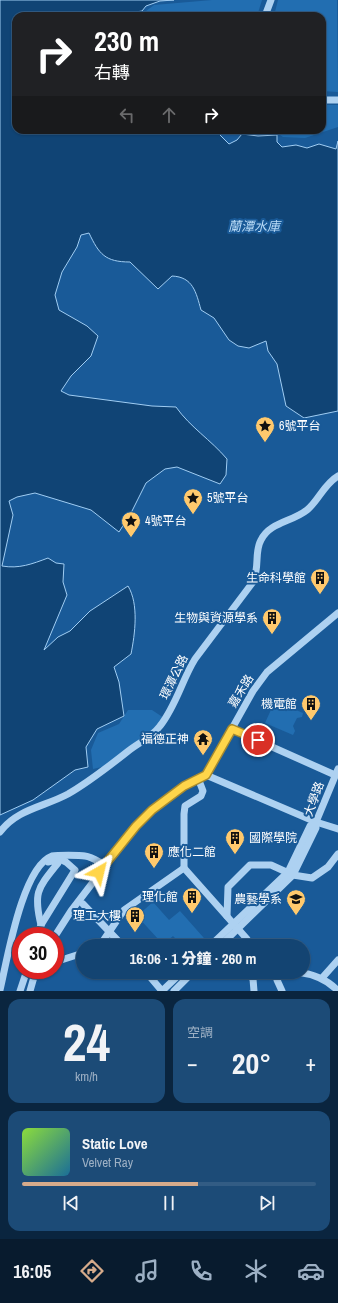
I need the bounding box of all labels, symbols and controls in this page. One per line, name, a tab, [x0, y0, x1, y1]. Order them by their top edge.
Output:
text: 230 m	[94, 22, 159, 60]
icon: right	[28, 28, 80, 80]
text: 右轉	[94, 60, 130, 85]
icon: left	[116, 104, 138, 126]
icon: ahead	[158, 104, 180, 126]
icon: right	[200, 104, 222, 126]
water label: 蘭潭水庫	[228, 218, 282, 235]
place icon: 6號平台	[254, 415, 276, 443]
place label: 6號平台	[279, 418, 320, 434]
place icon: 5號平台	[182, 487, 204, 515]
place label: 5號平台	[207, 490, 248, 506]
place icon: 4號平台	[120, 510, 142, 538]
place label: 4號平台	[145, 513, 186, 529]
building icon: 生命科學館	[309, 567, 331, 595]
place label: 生命科學館	[246, 570, 306, 586]
building icon: 生物與資源學系	[261, 607, 283, 635]
place label: 生物與資源學系	[174, 610, 258, 626]
street label: 環潭公路	[156, 652, 192, 702]
street label: 嘉禾路	[225, 671, 257, 711]
building icon: 機電館	[300, 693, 322, 721]
place label: 機電館	[261, 696, 297, 712]
pin	[241, 723, 275, 757]
temple icon: 福德正神	[192, 728, 214, 756]
icon: arrive	[247, 729, 269, 751]
place label: 福德正神	[141, 731, 189, 747]
street label: 大學路	[300, 779, 328, 819]
building icon: 國際學院	[224, 827, 246, 855]
place label: 國際學院	[249, 830, 297, 846]
building icon: 應化二館	[143, 841, 165, 869]
place label: 應化二館	[168, 844, 216, 860]
position arrow	[78, 851, 120, 893]
building icon: 理化館	[181, 886, 203, 914]
school or university icon: 農藝學系	[285, 888, 307, 916]
place label: 理化館	[142, 889, 178, 905]
place label: 農藝學系	[234, 891, 282, 907]
building icon: 理工大樓	[124, 905, 146, 933]
place label: 理工大樓	[73, 908, 121, 924]
speed limit sign: 30	[12, 927, 64, 979]
text: 16:06 · 1 分鐘 · 260 m	[129, 948, 257, 969]
text: 24	[63, 1007, 110, 1077]
text: 空調	[187, 1024, 213, 1041]
text: 20°	[232, 1043, 271, 1083]
text: −	[187, 1048, 198, 1078]
text: +	[305, 1048, 316, 1078]
text: km/h	[75, 1068, 98, 1085]
text: Static Love	[82, 1133, 148, 1154]
text: Velvet Ray	[82, 1154, 133, 1171]
icon: previous	[60, 1192, 82, 1214]
icon: pause	[158, 1192, 180, 1214]
icon: next	[256, 1192, 278, 1214]
icon: directions	[78, 1257, 106, 1285]
icon: music	[133, 1257, 161, 1285]
icon: phone	[187, 1257, 215, 1285]
icon: climate	[242, 1257, 270, 1285]
icon: car	[297, 1257, 325, 1285]
text: 16:05	[13, 1259, 51, 1284]

